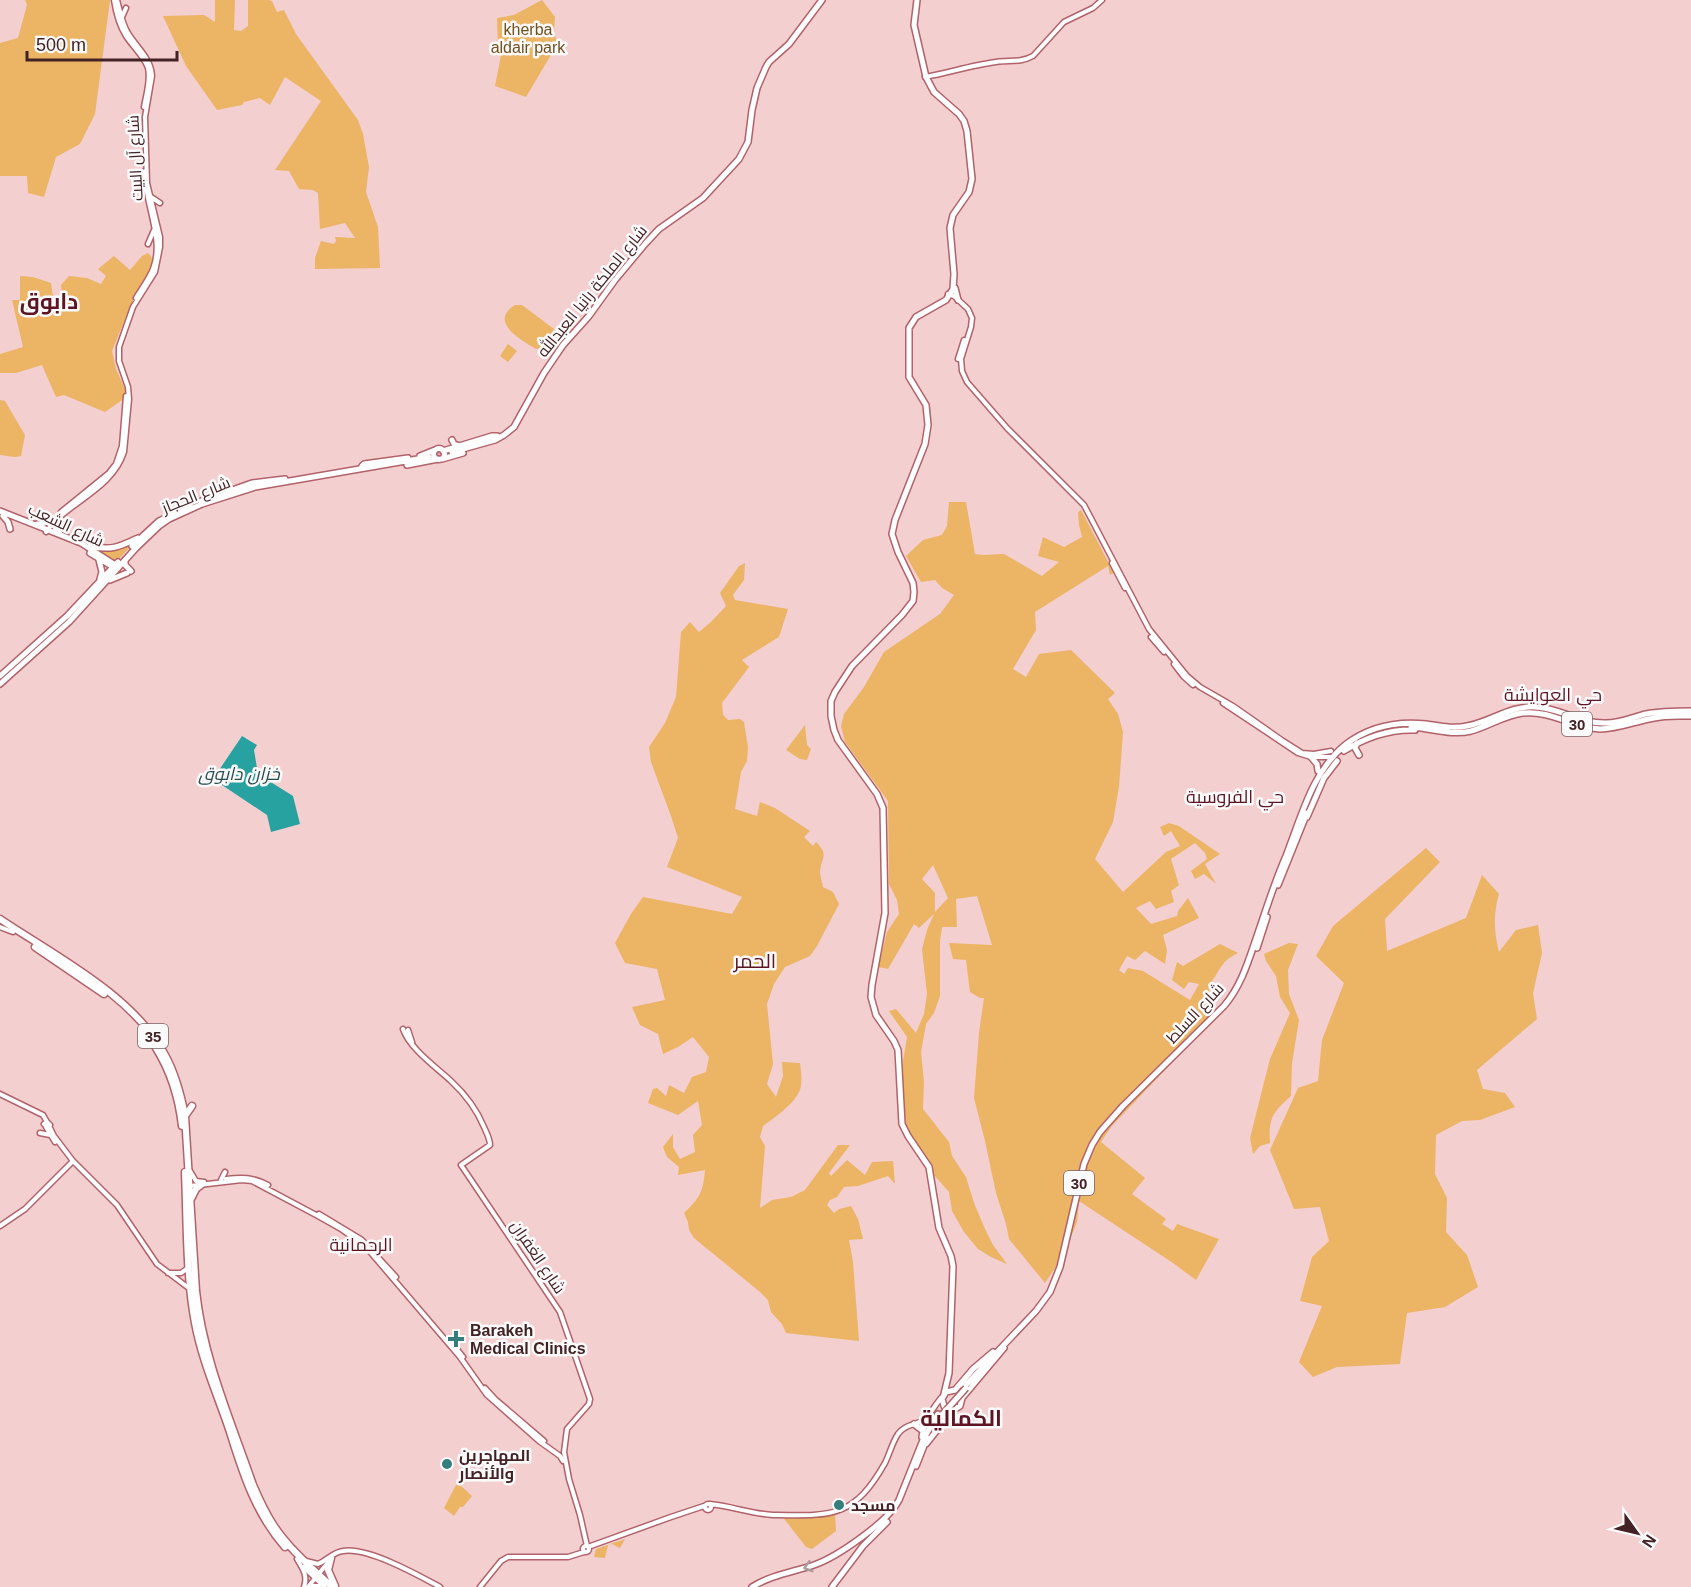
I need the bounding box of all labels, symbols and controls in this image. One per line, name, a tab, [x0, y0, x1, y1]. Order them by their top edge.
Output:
park label: kherba aldair park	[491, 21, 566, 56]
scale bar	[27, 24, 177, 62]
text: 500 m	[36, 35, 86, 55]
street label: شارع آل البيت	[124, 114, 149, 201]
street label: شارع الملكة رانيا العبدالله	[532, 221, 653, 362]
district label: دابوق	[20, 289, 78, 315]
street label: شارع الحجاز	[158, 474, 234, 520]
street label: شارع الشعب	[24, 500, 106, 553]
district label: حي العوايشة	[1504, 685, 1602, 709]
road number: 30	[1562, 712, 1592, 736]
water label: خزان دابوق	[198, 764, 281, 785]
district label: حي الفروسية	[1186, 787, 1284, 811]
district label: الحمر	[733, 950, 776, 973]
street label: شارع السلط	[1163, 980, 1229, 1048]
road number: 35	[138, 1024, 168, 1048]
road number: 30	[1064, 1171, 1094, 1195]
street label: شارع الغفران	[505, 1217, 569, 1298]
district label: الرحمانية	[329, 1235, 393, 1256]
place label: Barakeh Medical Clinics	[470, 1322, 586, 1357]
marker: Barakeh Medical Clinics	[447, 1330, 465, 1348]
district label: الكمالية	[920, 1406, 1002, 1431]
place label: المهاجرين والأنصار	[458, 1447, 530, 1483]
marker: المهاجرين والأنصار	[440, 1457, 454, 1471]
place label: مسجد	[851, 1497, 896, 1514]
marker: مسجد	[832, 1498, 846, 1512]
north arrow	[1607, 1503, 1667, 1563]
text: N	[1639, 1532, 1659, 1551]
one-way arrow	[803, 1560, 814, 1572]

